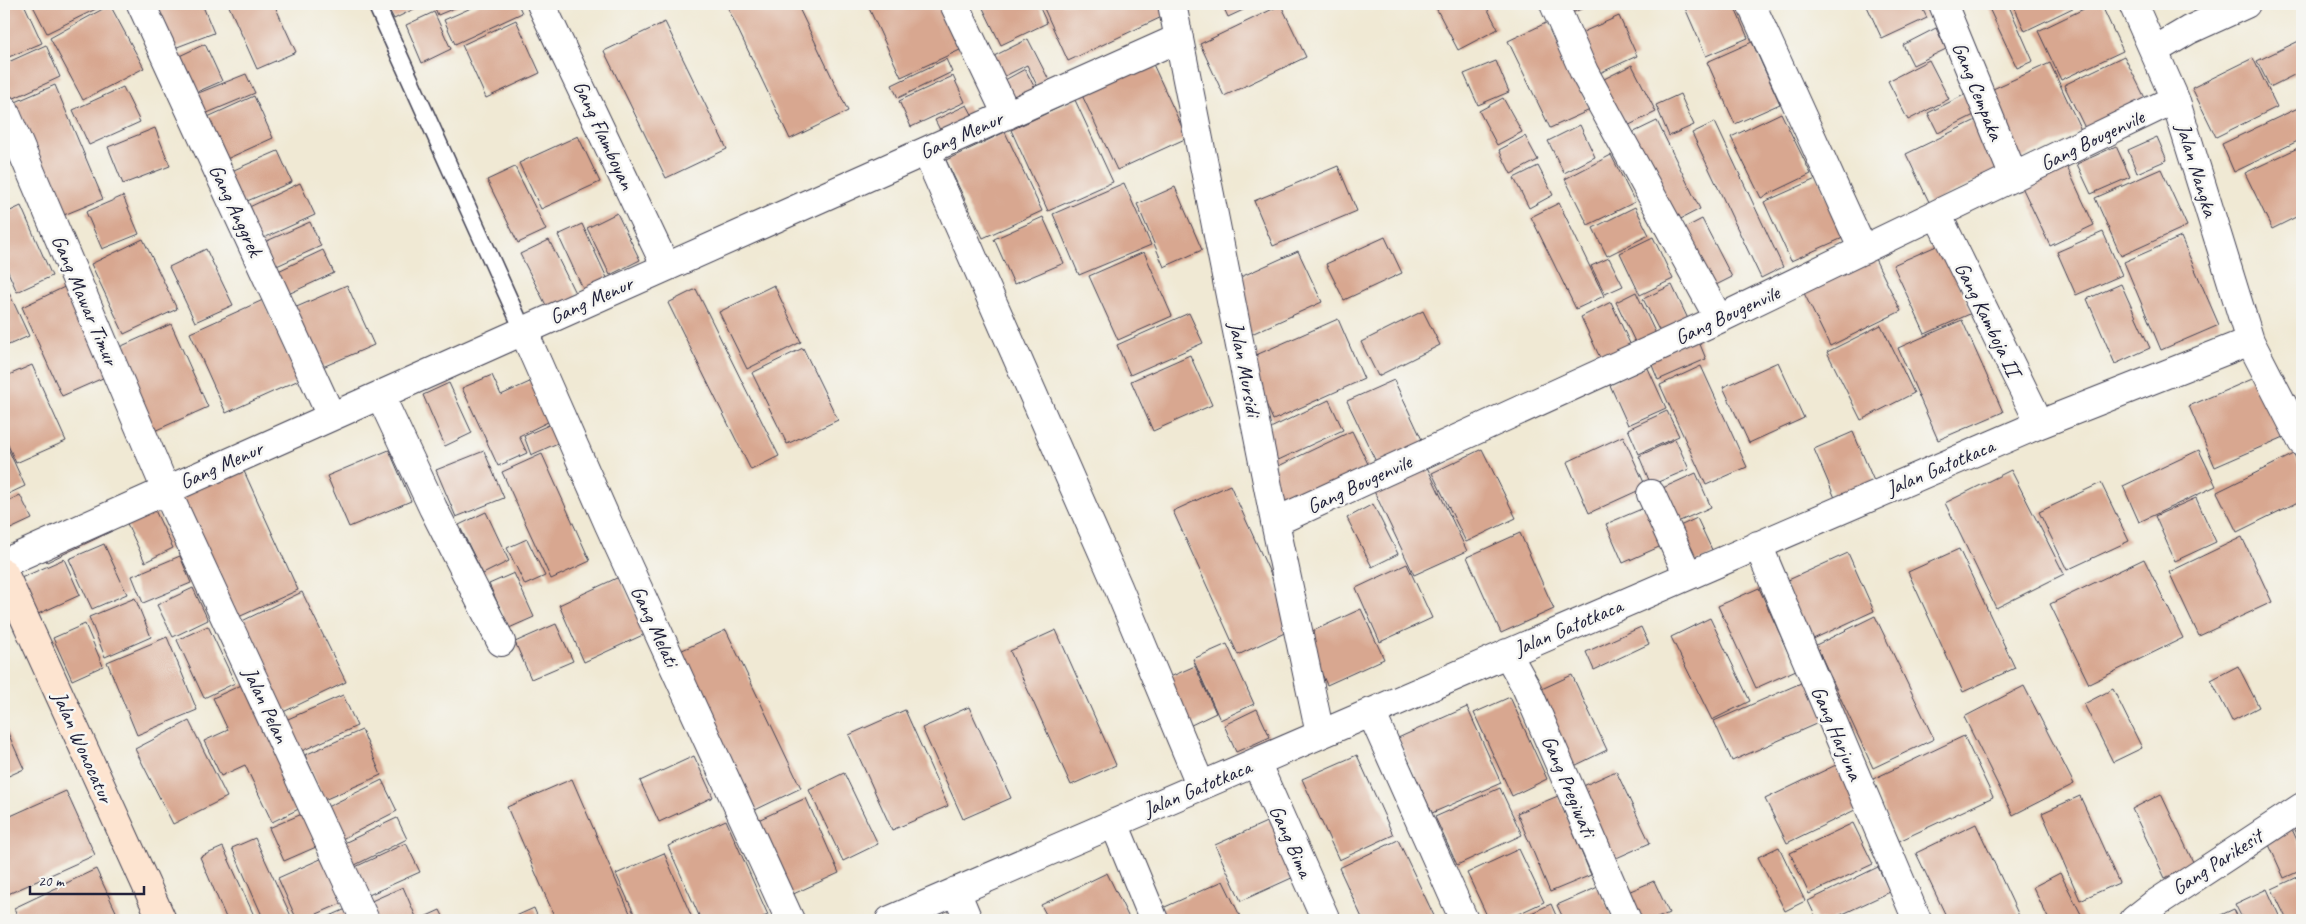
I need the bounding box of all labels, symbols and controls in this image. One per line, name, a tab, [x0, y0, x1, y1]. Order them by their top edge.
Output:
street label: Gang Cempaka	[1947, 38, 2010, 146]
street label: Gang Flamboyan	[567, 76, 641, 194]
street label: Gang Bougenvile	[2036, 103, 2149, 176]
street label: Gang Menur	[915, 104, 1009, 165]
street label: Jalan Nangka	[2170, 119, 2224, 222]
street label: Gang Anggrek	[203, 160, 270, 262]
street label: Gang Mawar Timur	[46, 231, 125, 370]
street label: Gang Kamboja II	[1949, 258, 2029, 384]
street label: Gang Menur	[545, 269, 639, 330]
street label: Gang Bougenvile	[1671, 279, 1784, 351]
street label: Jalan Mursidi	[1223, 319, 1267, 421]
street label: Jalan Gatotkaca	[1881, 432, 2000, 502]
street label: Gang Menur	[175, 434, 269, 495]
street label: Gang Bougenvile	[1303, 448, 1416, 520]
street label: Gang Melati	[625, 581, 686, 673]
street label: Jalan Gatotkaca	[1509, 592, 1628, 662]
street label: Jalan Pelan	[237, 662, 295, 747]
street label: Gang Harjuna	[1806, 682, 1869, 786]
street label: Jalan Wonocatur	[46, 686, 120, 808]
street label: Gang Pregiwati	[1536, 731, 1603, 844]
street label: Jalan Gatotkaca	[1138, 753, 1257, 823]
street label: Gang Bima	[1264, 801, 1319, 883]
street label: Gang Parikesit	[2167, 821, 2270, 901]
scale bar	[30, 864, 144, 896]
text: 20 m	[38, 872, 65, 891]

